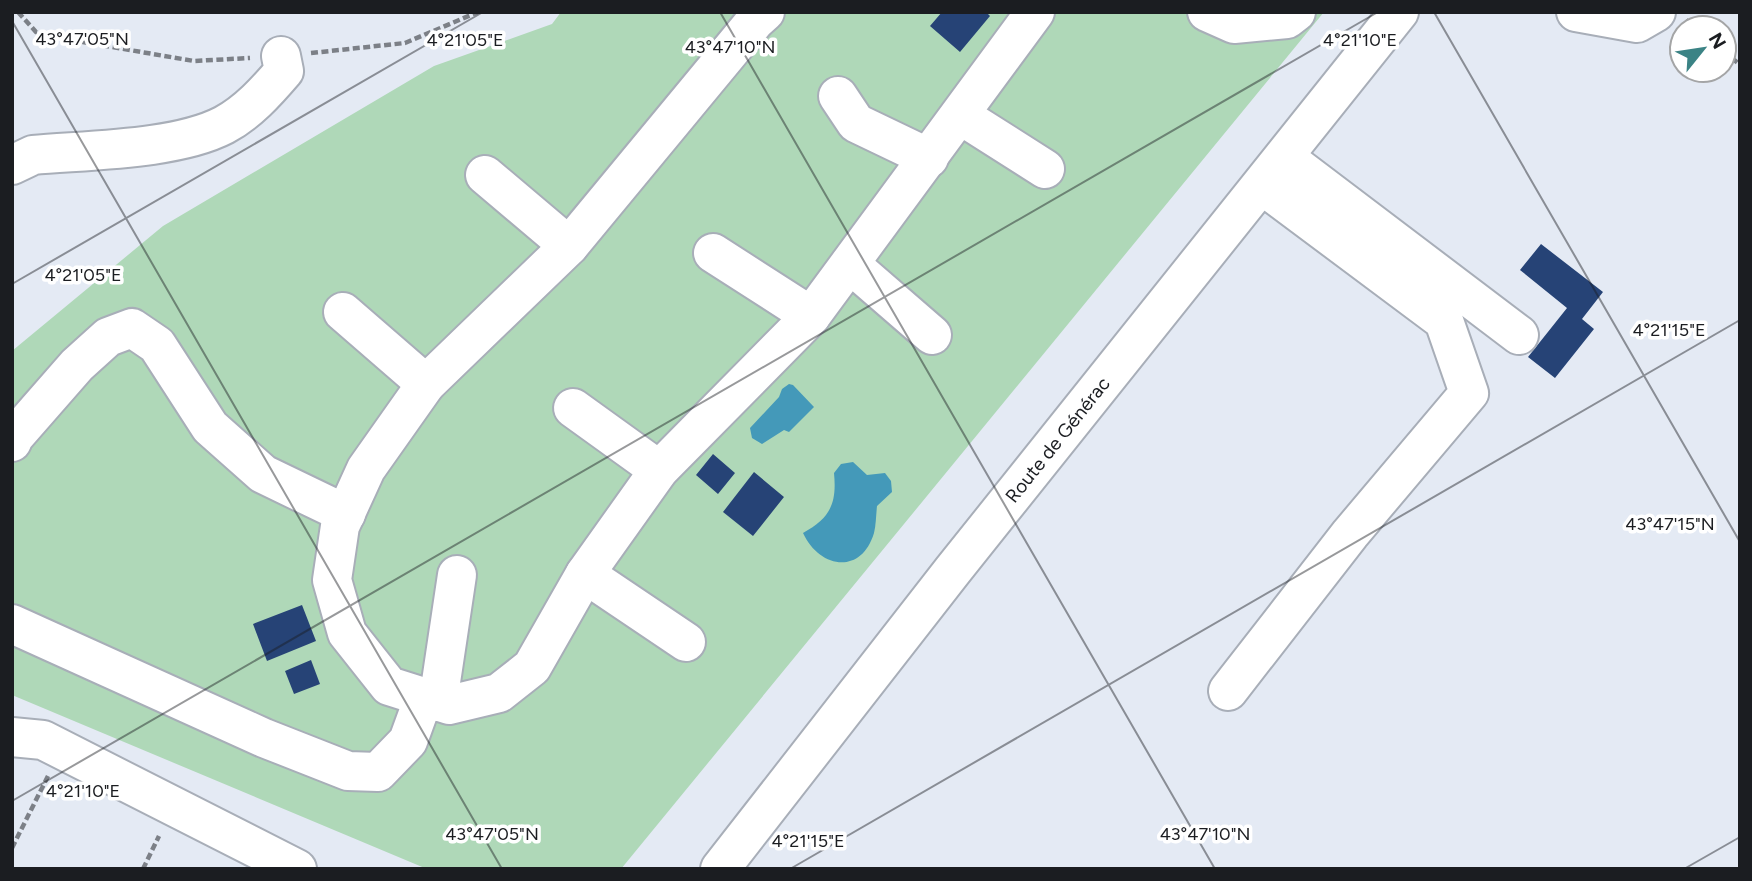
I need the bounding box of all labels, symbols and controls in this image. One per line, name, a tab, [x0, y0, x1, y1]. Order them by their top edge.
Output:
north arrow	[1668, 14, 1738, 84]
text: 43°47'05"N	[35, 28, 129, 50]
text: 4°21'05"E	[426, 29, 504, 51]
text: 4°21'10"E	[1323, 29, 1397, 51]
text: N	[1704, 29, 1731, 53]
text: 43°47'10"N	[685, 36, 775, 58]
text: 4°21'05"E	[44, 264, 122, 286]
text: 4°21'15"E	[1632, 319, 1706, 341]
street label: Route de Générac	[1000, 372, 1115, 507]
text: 43°47'15"N	[1625, 513, 1715, 535]
text: 4°21'10"E	[46, 780, 120, 802]
text: 43°47'05"N	[445, 823, 539, 845]
text: 43°47'10"N	[1160, 823, 1250, 845]
text: 4°21'15"E	[771, 830, 845, 852]

